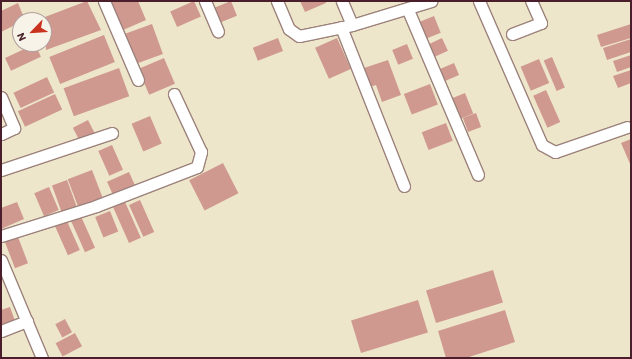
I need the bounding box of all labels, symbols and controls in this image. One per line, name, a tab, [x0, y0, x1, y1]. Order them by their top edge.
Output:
north arrow	[12, 12, 52, 52]
text: N	[14, 31, 29, 43]

